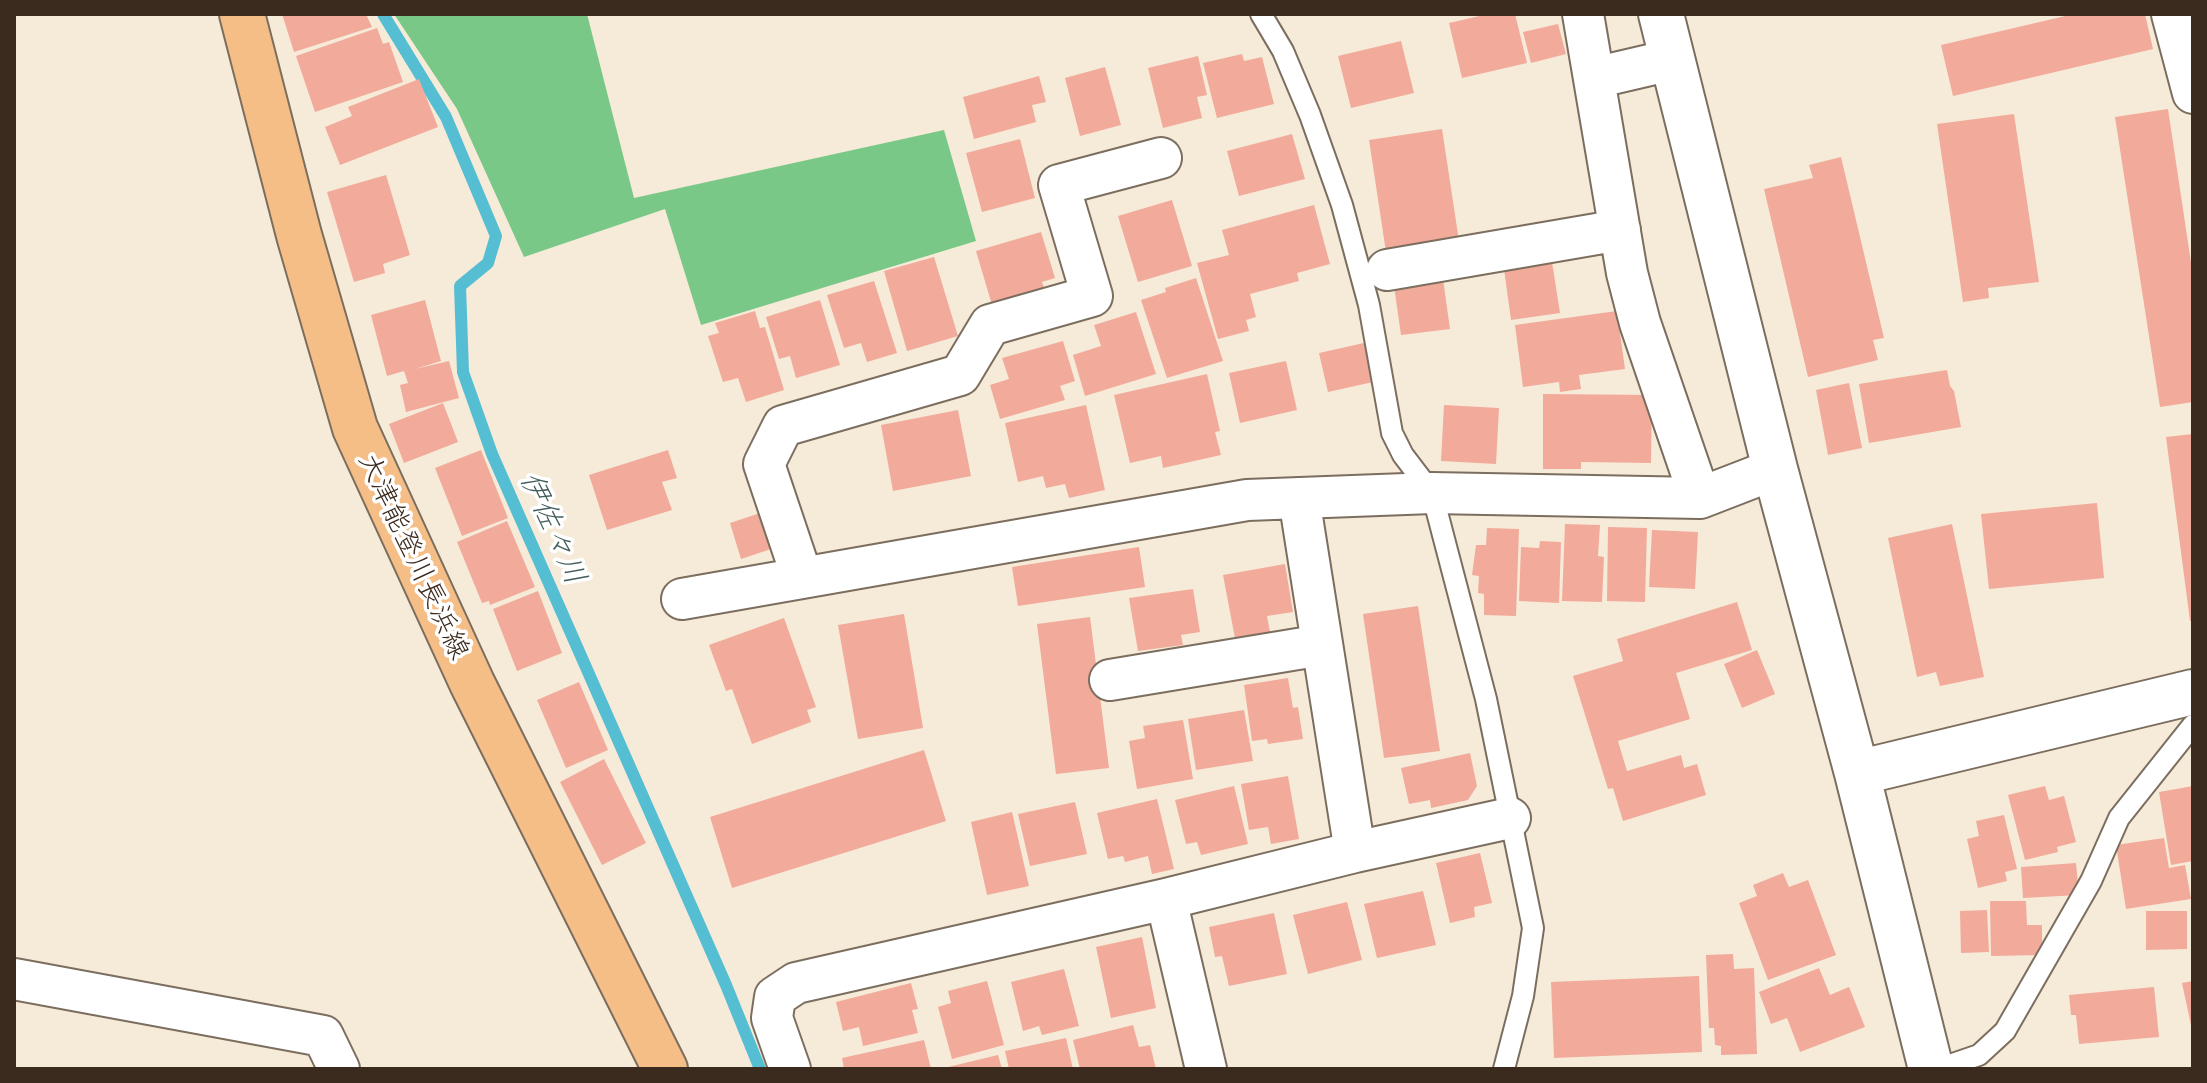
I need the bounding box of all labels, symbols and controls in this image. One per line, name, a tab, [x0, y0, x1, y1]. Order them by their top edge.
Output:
street label: 大津能登川長浜線	[351, 447, 477, 665]
water label: 伊佐々川	[512, 466, 594, 590]

